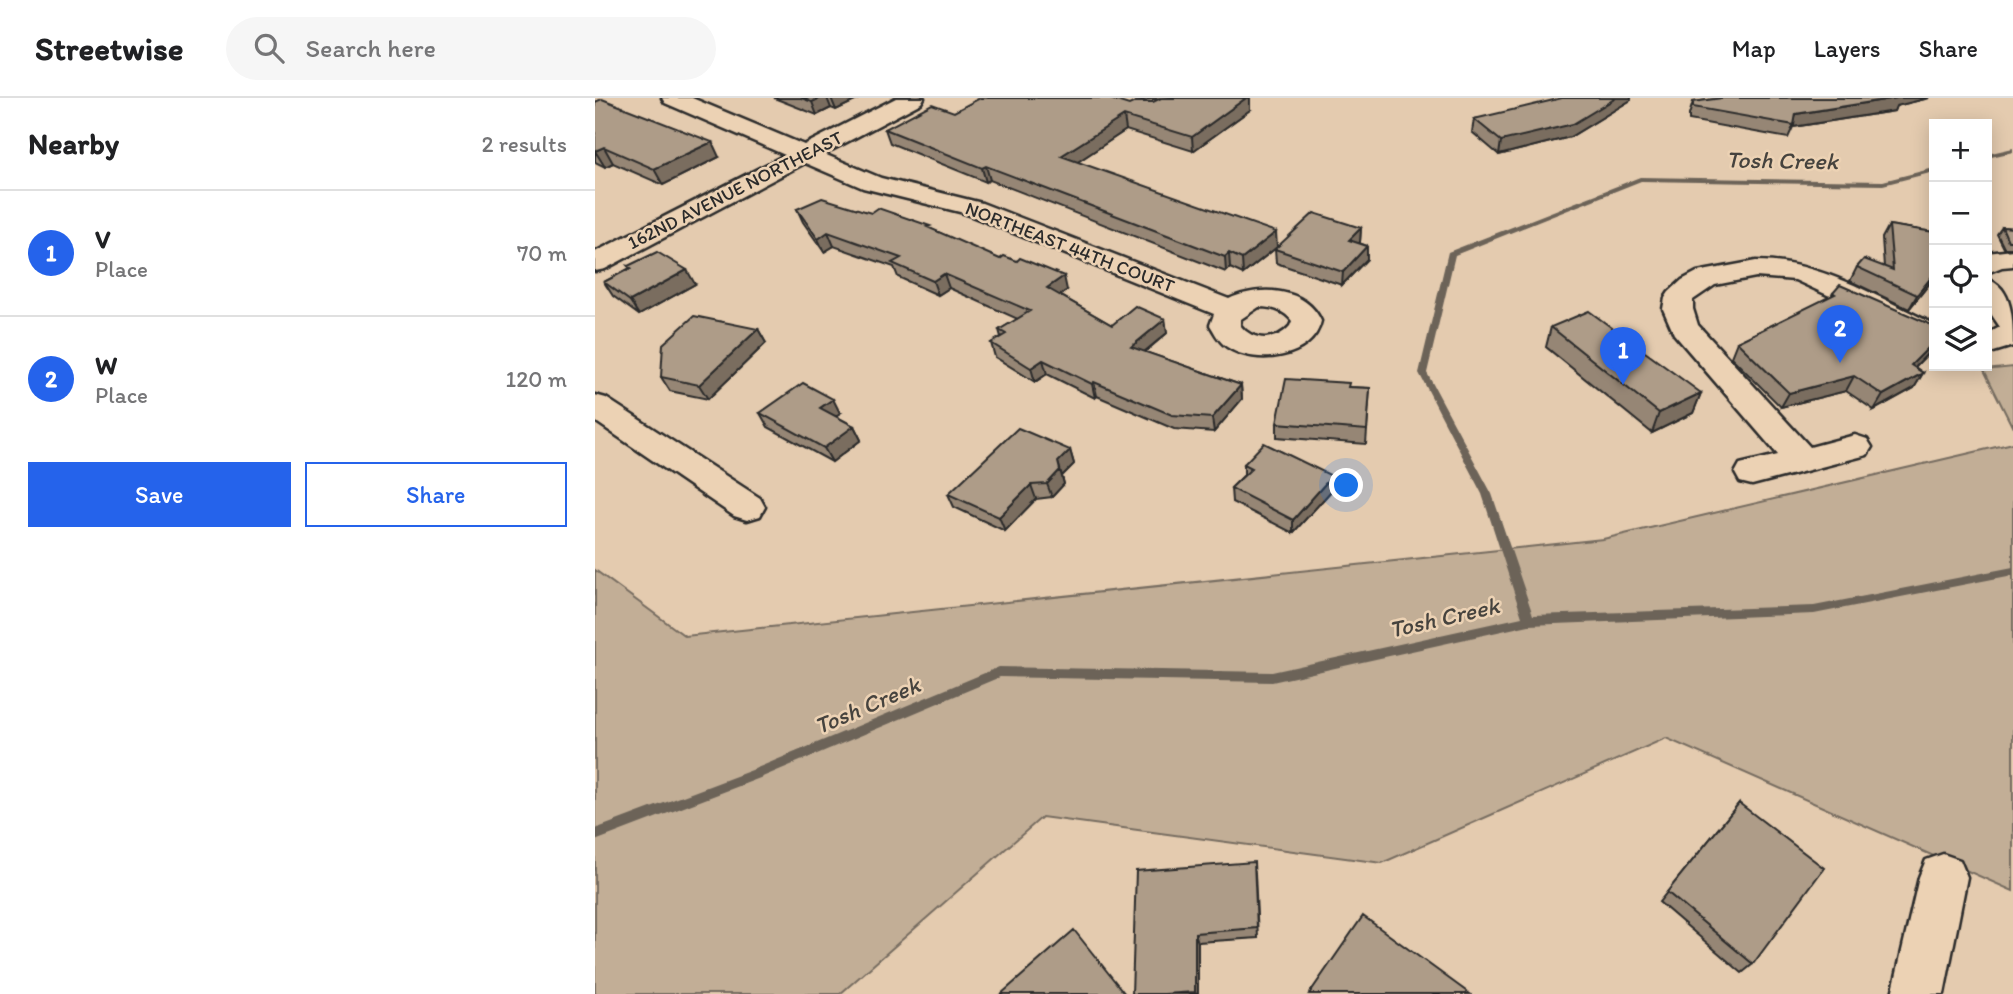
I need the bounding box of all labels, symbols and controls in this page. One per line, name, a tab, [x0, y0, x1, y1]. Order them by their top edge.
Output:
search box	[226, 17, 716, 80]
text: Streetwise	[35, 29, 184, 68]
icon: search	[250, 29, 288, 67]
text: Search here	[306, 32, 436, 64]
text: Map	[1732, 34, 1776, 63]
text: Layers	[1814, 34, 1881, 63]
text: Share	[1919, 34, 1978, 63]
map controls	[1929, 119, 1992, 371]
button: +	[1929, 119, 1992, 182]
text: Nearby	[28, 125, 119, 162]
street label: 162ND AVENUE NORTHEAST	[624, 126, 847, 254]
text: 2 results	[481, 130, 567, 158]
water label: Tosh Creek	[1726, 145, 1840, 176]
button: −	[1929, 182, 1992, 245]
street label: NORTHEAST 44TH COURT	[962, 196, 1178, 298]
text: V	[95, 223, 110, 255]
text: 1	[46, 239, 56, 267]
text: 70 m	[517, 239, 567, 267]
button: locate	[1929, 245, 1992, 308]
text: Place	[95, 255, 148, 283]
pin: 2	[1817, 305, 1863, 363]
button: layers	[1929, 308, 1992, 371]
pin: 1	[1600, 327, 1646, 385]
text: W	[95, 349, 117, 381]
text: 2	[45, 365, 57, 393]
text: 120 m	[506, 365, 567, 393]
text: Place	[95, 381, 148, 409]
button: Save	[28, 462, 291, 527]
button: Share	[305, 462, 567, 527]
your location	[1329, 468, 1363, 502]
water label: Tosh Creek	[1386, 590, 1503, 644]
water label: Tosh Creek	[810, 669, 926, 740]

